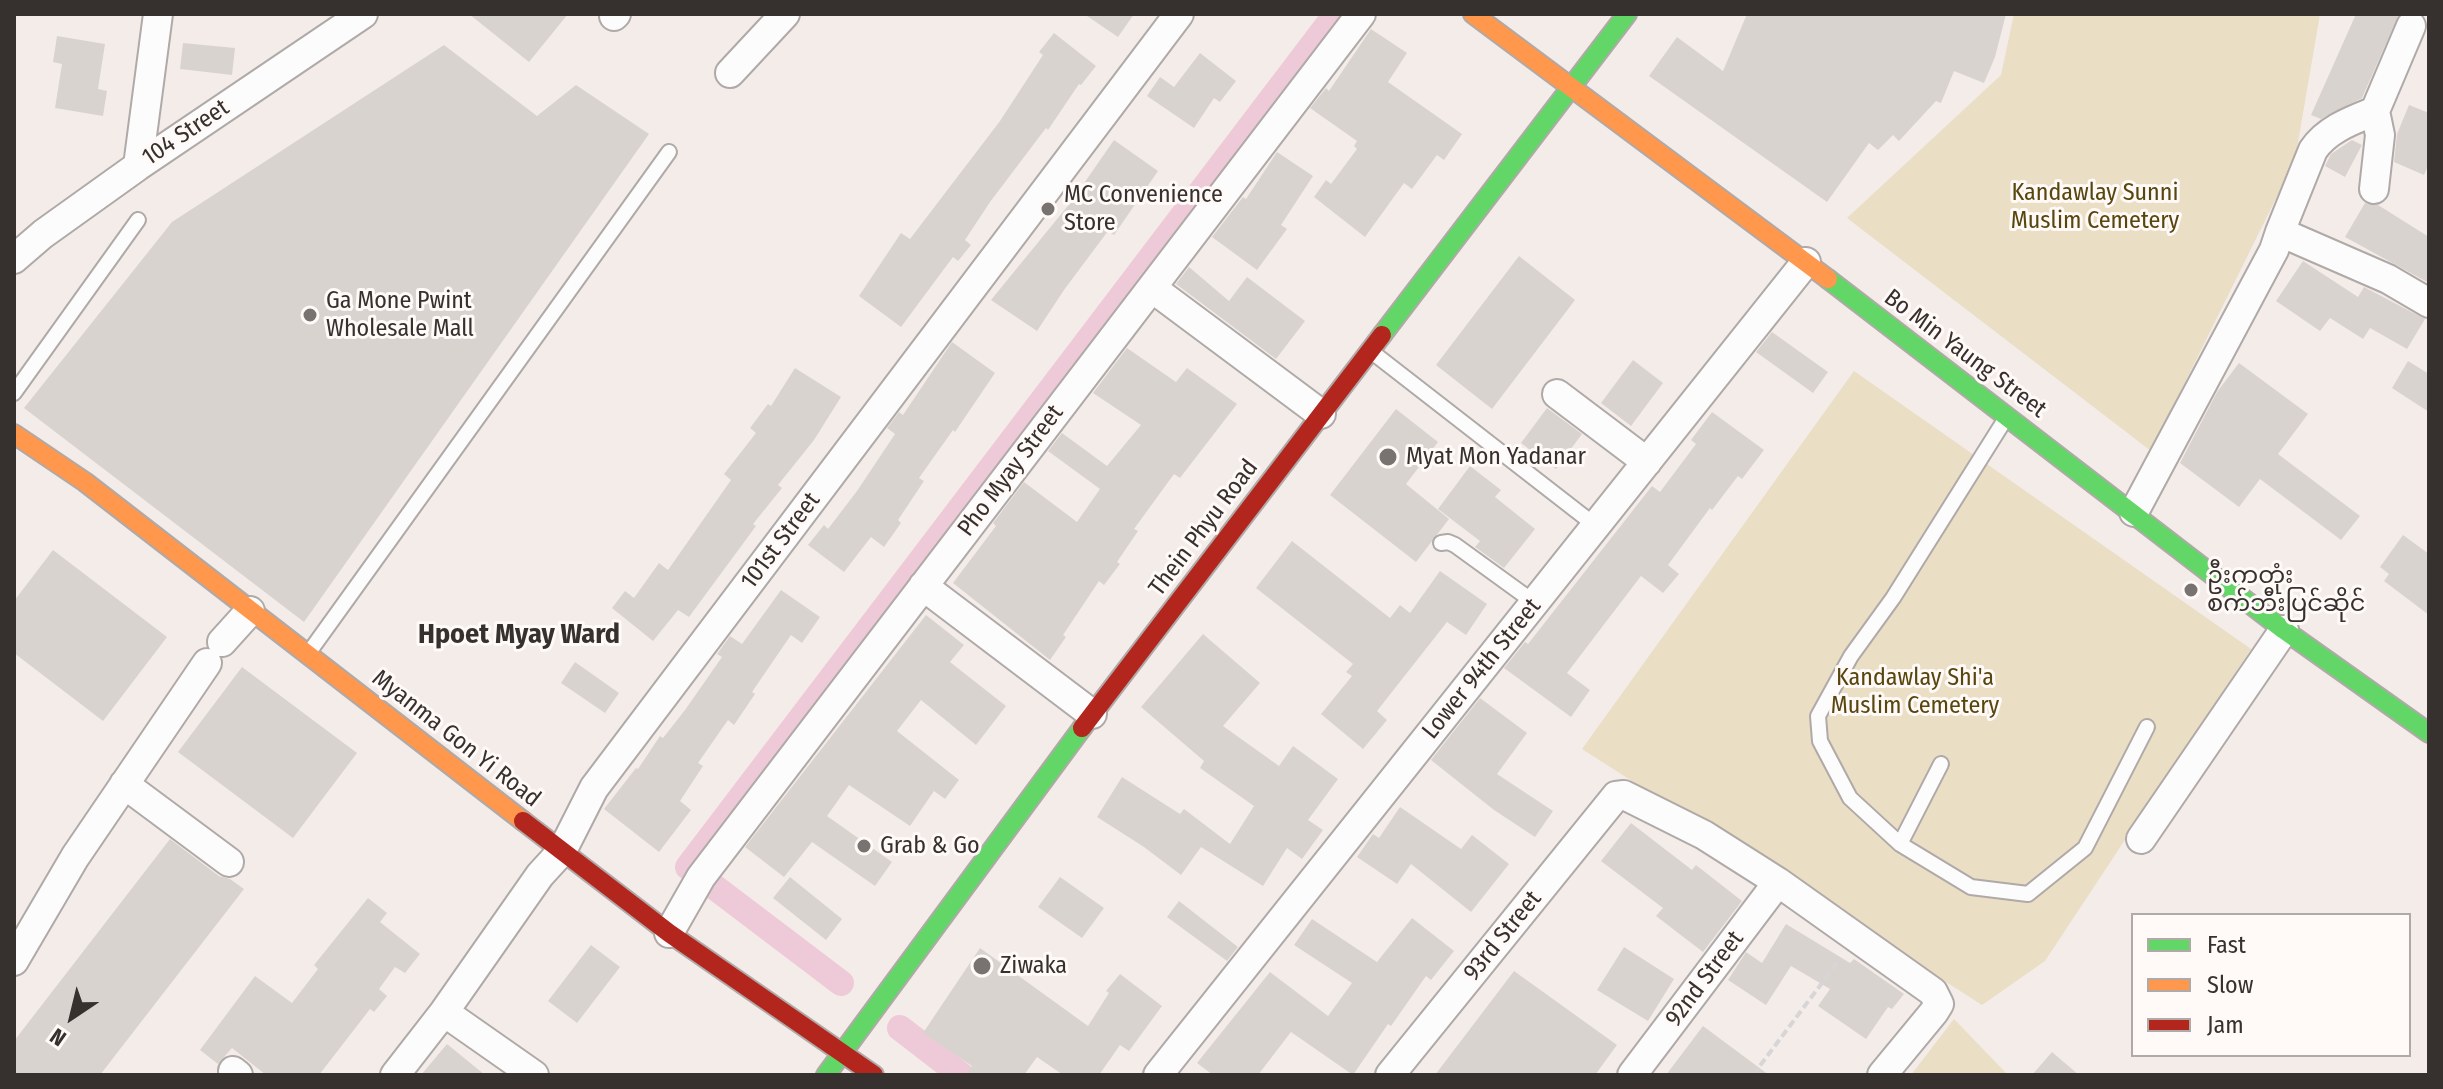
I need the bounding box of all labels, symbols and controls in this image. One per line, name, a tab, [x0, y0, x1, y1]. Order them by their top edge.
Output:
street label: 104 Street	[137, 94, 235, 172]
park label: Kandawlay Sunni Muslim Cemetery	[2011, 179, 2179, 235]
place label: MC Convenience Store	[1064, 181, 1223, 237]
marker: MC Convenience Store	[1039, 200, 1057, 218]
street label: Bo Min Yaung Street	[1878, 284, 2052, 424]
place label: Ga Mone Pwint Wholesale Mall	[326, 287, 474, 343]
marker: Ga Mone Pwint Wholesale Mall	[301, 306, 319, 324]
street label: Pho Myay Street	[952, 400, 1070, 542]
place label: Myat Mon Yadanar	[1406, 443, 1586, 471]
marker: Myat Mon Yadanar	[1377, 446, 1399, 468]
street label: Thein Phyu Road	[1143, 454, 1265, 602]
street label: 101st Street	[735, 487, 827, 595]
place label: ဦးကတုံး စက်ဘီးပြင်ဆိုင်	[2207, 562, 2365, 618]
marker: ဦးကတုံး စက်ဘီးပြင်ဆိုင်	[2182, 581, 2200, 599]
street label: Lower 94th Street	[1417, 593, 1547, 745]
district label: Hpoet Myay Ward	[418, 618, 620, 652]
street label: Myanma Gon Yi Road	[366, 664, 546, 814]
park label: Kandawlay Shi'a Muslim Cemetery	[1831, 664, 1999, 720]
place label: Grab & Go	[880, 832, 980, 860]
marker: Grab & Go	[855, 837, 873, 855]
street label: 93rd Street	[1458, 885, 1548, 987]
legend	[2131, 913, 2411, 1057]
street label: 92nd Street	[1660, 926, 1750, 1032]
text: Fast	[2207, 931, 2246, 959]
place label: Ziwaka	[1000, 952, 1067, 980]
marker: Ziwaka	[971, 955, 993, 977]
text: Slow	[2207, 971, 2253, 999]
north arrow	[32, 977, 112, 1057]
text: Jam	[2207, 1011, 2244, 1039]
text: N	[45, 1022, 71, 1052]

